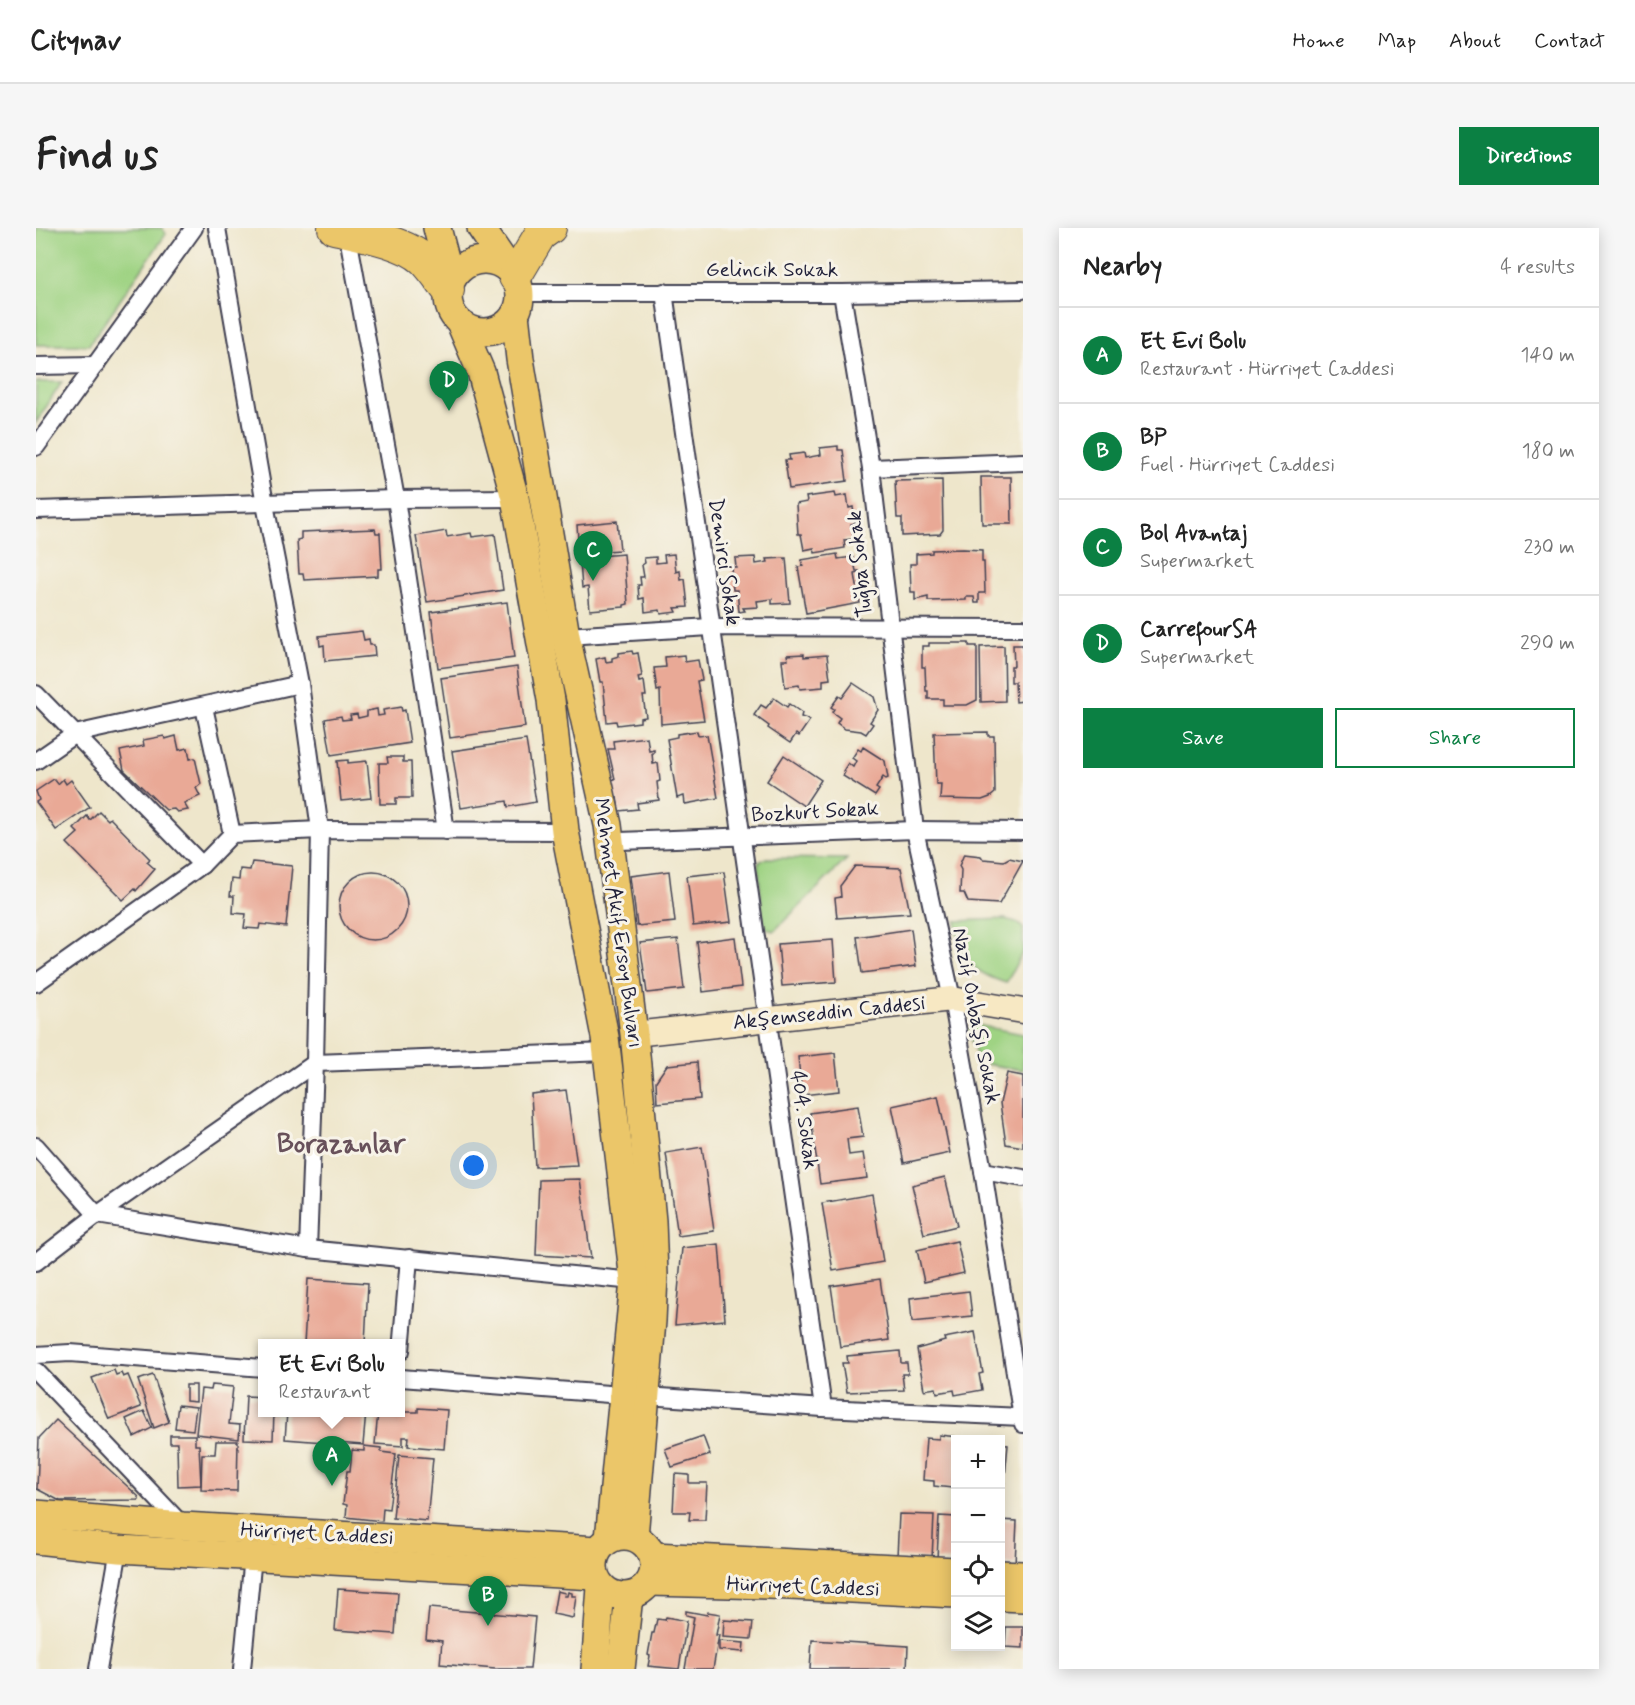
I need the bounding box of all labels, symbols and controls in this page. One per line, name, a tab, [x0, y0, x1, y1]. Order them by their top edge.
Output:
text: Citynav	[30, 23, 121, 60]
text: Home	[1293, 27, 1345, 55]
text: Map	[1378, 27, 1416, 55]
text: About	[1449, 27, 1501, 55]
text: Contact	[1534, 27, 1605, 55]
button: Directions	[1459, 127, 1599, 185]
text: Find us	[36, 129, 158, 184]
text: Nearby	[1083, 250, 1162, 284]
text: 4 results	[1500, 254, 1575, 281]
street label: Gelincik Sokak	[706, 256, 838, 284]
text: Et Evi Bolu	[1140, 328, 1246, 356]
text: A	[1096, 342, 1109, 369]
text: 140 m	[1521, 342, 1575, 369]
text: Restaurant · Hürriyet Caddesi	[1140, 356, 1394, 383]
pin: D	[430, 362, 468, 411]
text: BP	[1140, 424, 1167, 452]
text: B	[1096, 438, 1109, 465]
text: 180 m	[1522, 438, 1575, 465]
text: Fuel · Hürriyet Caddesi	[1140, 452, 1335, 479]
street label: Demirci Sokak	[701, 496, 747, 628]
street label: Tuğba Sokak	[840, 509, 880, 619]
text: Bol Avantaj	[1140, 520, 1247, 548]
pin: C	[574, 532, 612, 581]
text: C	[1095, 534, 1110, 561]
text: 230 m	[1523, 534, 1575, 561]
text: Supermarket	[1140, 548, 1254, 575]
text: CarrefourSA	[1140, 616, 1257, 644]
text: D	[1096, 630, 1109, 657]
text: 290 m	[1520, 630, 1575, 657]
text: Supermarket	[1140, 644, 1254, 671]
button: Save	[1083, 708, 1323, 768]
button: Share	[1335, 708, 1575, 768]
street label: Bozkurt Sokak	[750, 795, 880, 829]
street label: Mehmet Akif Ersoy Bulvarı	[587, 796, 649, 1050]
street label: Nazif Onbaşı Sokak	[945, 925, 1007, 1107]
street label: Akşemseddin Caddesi	[731, 989, 927, 1037]
street label: 404. Sokak	[783, 1069, 825, 1171]
district label: Borazanlar	[277, 1127, 407, 1162]
your location	[459, 1151, 488, 1180]
popup	[258, 1339, 405, 1417]
text: Et Evi Bolu	[278, 1351, 385, 1379]
text: Restaurant	[278, 1379, 371, 1406]
map controls	[951, 1435, 1005, 1651]
button: +	[951, 1435, 1005, 1489]
pin: A	[312, 1436, 352, 1486]
button: −	[951, 1489, 1005, 1543]
street label: Hürriyet Caddesi	[240, 1516, 394, 1552]
button: locate	[951, 1543, 1005, 1597]
street label: Hürriyet Caddesi	[726, 1570, 880, 1604]
pin: B	[468, 1576, 508, 1626]
button: layers	[951, 1597, 1005, 1651]

